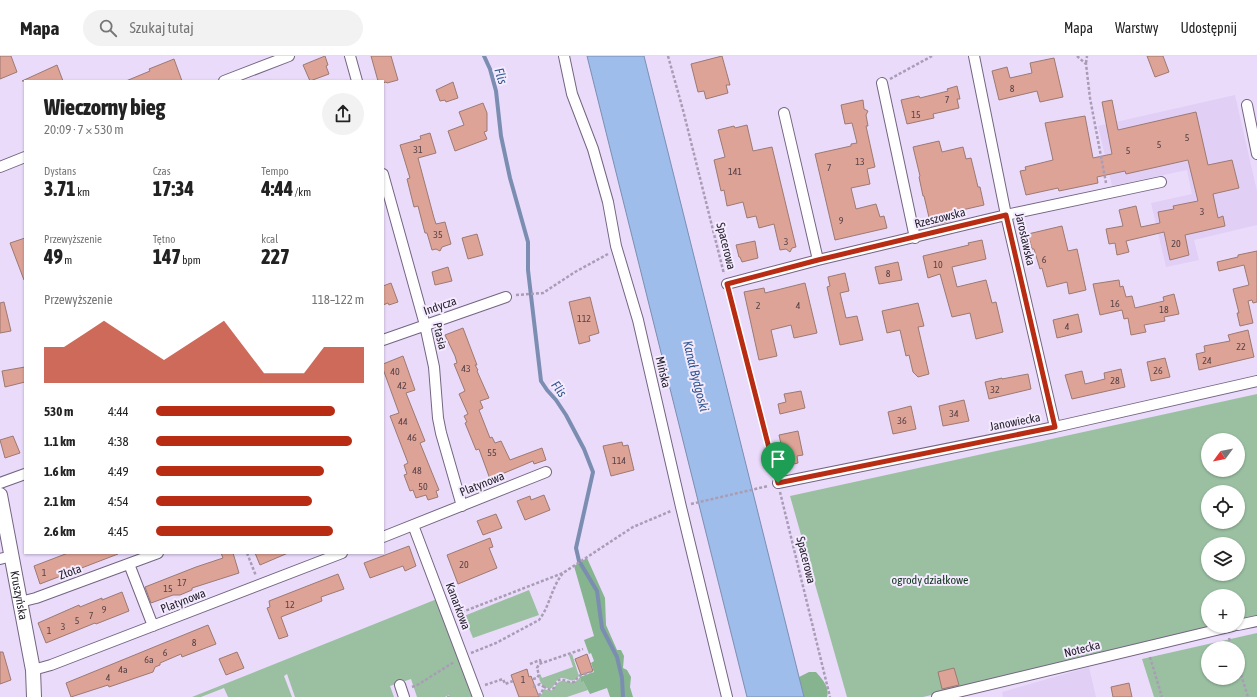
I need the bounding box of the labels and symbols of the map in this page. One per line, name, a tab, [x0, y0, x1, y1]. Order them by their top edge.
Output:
water label: Flis	[491, 66, 511, 86]
house number: 8	[1010, 83, 1015, 94]
house number: 7	[945, 94, 950, 105]
house number: 15	[911, 109, 921, 120]
house number: 5	[1185, 132, 1190, 143]
house number: 5	[1157, 139, 1162, 150]
house number: 31	[413, 144, 423, 155]
house number: 5	[1126, 145, 1131, 156]
house number: 13	[855, 156, 865, 167]
house number: 7	[827, 162, 832, 173]
house number: 141	[728, 166, 742, 177]
street label: Rzeszowska	[913, 205, 967, 231]
house number: 3	[1200, 206, 1205, 217]
street label: Jarosławska	[1012, 211, 1038, 267]
house number: 9	[839, 215, 844, 226]
street label: Spacerowa	[713, 221, 739, 271]
house number: 35	[433, 229, 443, 240]
house number: 3	[784, 236, 789, 247]
house number: 20	[1171, 238, 1181, 249]
house number: 6	[1042, 254, 1047, 265]
house number: 10	[933, 259, 943, 270]
house number: 8	[886, 268, 891, 279]
street label: Indycza	[422, 294, 458, 318]
house number: 16	[1110, 298, 1120, 309]
house number: 2	[756, 300, 761, 311]
house number: 4	[796, 300, 801, 311]
house number: 18	[1159, 304, 1169, 315]
house number: 112	[577, 313, 591, 324]
street label: Ptasia	[430, 321, 450, 351]
house number: 4	[1065, 321, 1070, 332]
water label: Kanał Bydgoski	[680, 339, 712, 413]
house number: 22	[1236, 341, 1246, 352]
street label: Mińska	[653, 355, 673, 389]
house number: 24	[1202, 355, 1212, 366]
house number: 43	[461, 363, 471, 374]
house number: 26	[1153, 365, 1163, 376]
house number: 40	[390, 366, 400, 377]
house number: 28	[1110, 375, 1120, 386]
water label: Flis	[548, 378, 570, 400]
house number: 42	[397, 380, 407, 391]
house number: 32	[990, 384, 1000, 395]
house number: 34	[949, 408, 959, 419]
street label: Janowiecka	[988, 410, 1042, 434]
house number: 36	[897, 415, 907, 426]
house number: 44	[398, 416, 408, 427]
house number: 46	[407, 432, 417, 443]
north arrow	[1201, 433, 1245, 477]
pin	[761, 442, 795, 483]
house number: 55	[487, 447, 497, 458]
house number: 114	[612, 455, 626, 466]
house number: 48	[412, 465, 422, 476]
street label: Platynowa	[458, 469, 506, 499]
house number: 50	[418, 481, 428, 492]
street label: Spacerowa	[793, 535, 819, 585]
house number: 20	[459, 559, 469, 570]
street label: Złota	[57, 561, 83, 583]
house number: 1	[42, 567, 47, 578]
street label: Kruszyńska	[7, 570, 30, 621]
park label: ogrody działkowe	[892, 573, 968, 587]
house number: 17	[177, 577, 187, 588]
street label: Kanarkowa	[443, 580, 473, 632]
house number: 15	[163, 583, 173, 594]
street label: Platynowa	[159, 586, 207, 616]
house number: 12	[285, 599, 295, 610]
house number: 9	[102, 604, 107, 615]
house number: 7	[89, 610, 94, 621]
house number: 5	[75, 615, 80, 626]
house number: 3	[61, 621, 66, 632]
house number: 1	[47, 625, 52, 636]
house number: 8	[192, 637, 197, 648]
street label: Notecka	[1062, 638, 1102, 660]
house number: 6	[163, 647, 168, 658]
house number: 6a	[144, 654, 154, 665]
house number: 4a	[118, 664, 128, 675]
house number: 4	[106, 672, 111, 683]
house number: 1	[521, 674, 526, 685]

